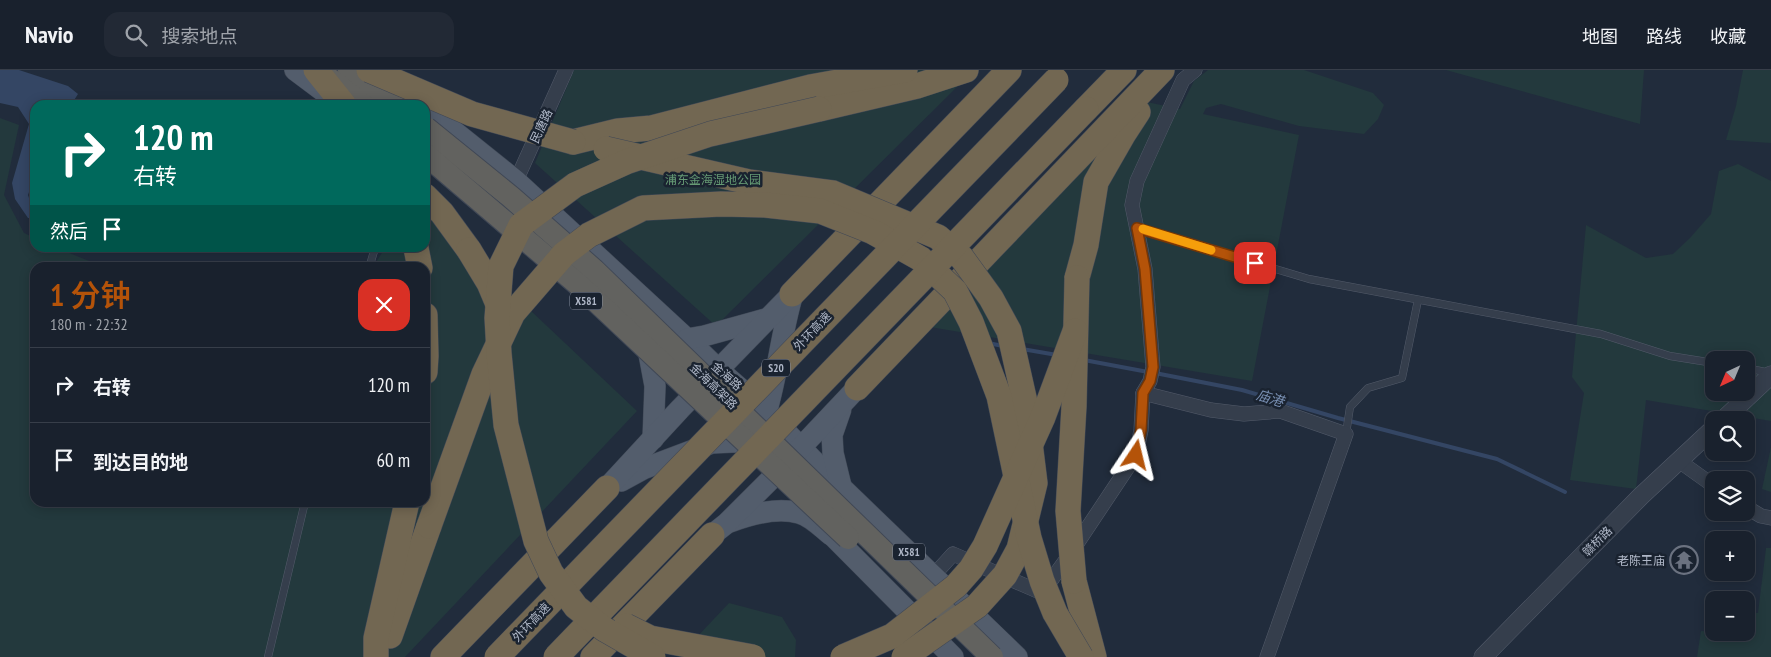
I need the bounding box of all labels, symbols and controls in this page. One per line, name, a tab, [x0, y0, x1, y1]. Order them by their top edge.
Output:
search box	[104, 12, 454, 57]
text: Navio	[25, 19, 74, 50]
icon: search	[122, 21, 150, 49]
text: 搜索地点	[162, 24, 238, 48]
text: 地图	[1582, 25, 1618, 48]
text: 路线	[1646, 25, 1682, 48]
text: 收藏	[1710, 25, 1746, 48]
street label: 民唐路	[527, 107, 555, 145]
text: 120 m	[133, 114, 214, 160]
icon: right	[50, 120, 115, 185]
text: 右转	[133, 162, 177, 190]
park label: 浦东金海湿地公园	[665, 172, 761, 187]
icon: arrive	[98, 215, 126, 243]
text: 然后	[50, 219, 88, 243]
pin	[1234, 242, 1276, 284]
icon: arrive	[1241, 249, 1269, 277]
text: 1 分钟	[50, 275, 131, 314]
button: close	[358, 279, 410, 331]
road number: X581	[570, 292, 602, 310]
street label: 外环高速	[790, 309, 834, 353]
text: 180 m · 22:32	[50, 314, 128, 334]
north arrow	[1705, 351, 1755, 401]
map controls	[1705, 351, 1755, 641]
street label: 金海路	[709, 358, 745, 394]
street label: 金海高架路	[687, 360, 741, 412]
road number: S20	[762, 360, 790, 376]
icon: right	[50, 371, 78, 399]
text: 120 m	[368, 373, 410, 397]
text: 右转	[93, 375, 131, 399]
water label: 庙港	[1254, 385, 1288, 411]
button: search	[1705, 411, 1755, 461]
position arrow	[1109, 428, 1161, 480]
icon: arrive	[50, 446, 78, 474]
text: 60 m	[377, 448, 410, 472]
text: 到达目的地	[93, 450, 188, 474]
button: layers	[1705, 471, 1755, 521]
street label: 赣桥路	[1579, 523, 1615, 559]
button: +	[1705, 531, 1755, 581]
road number: X581	[893, 544, 925, 561]
temple icon: 老陈王庙	[1669, 545, 1699, 575]
place label: 老陈王庙	[1617, 553, 1665, 568]
button: −	[1705, 591, 1755, 641]
street label: 外环高速	[509, 600, 553, 644]

